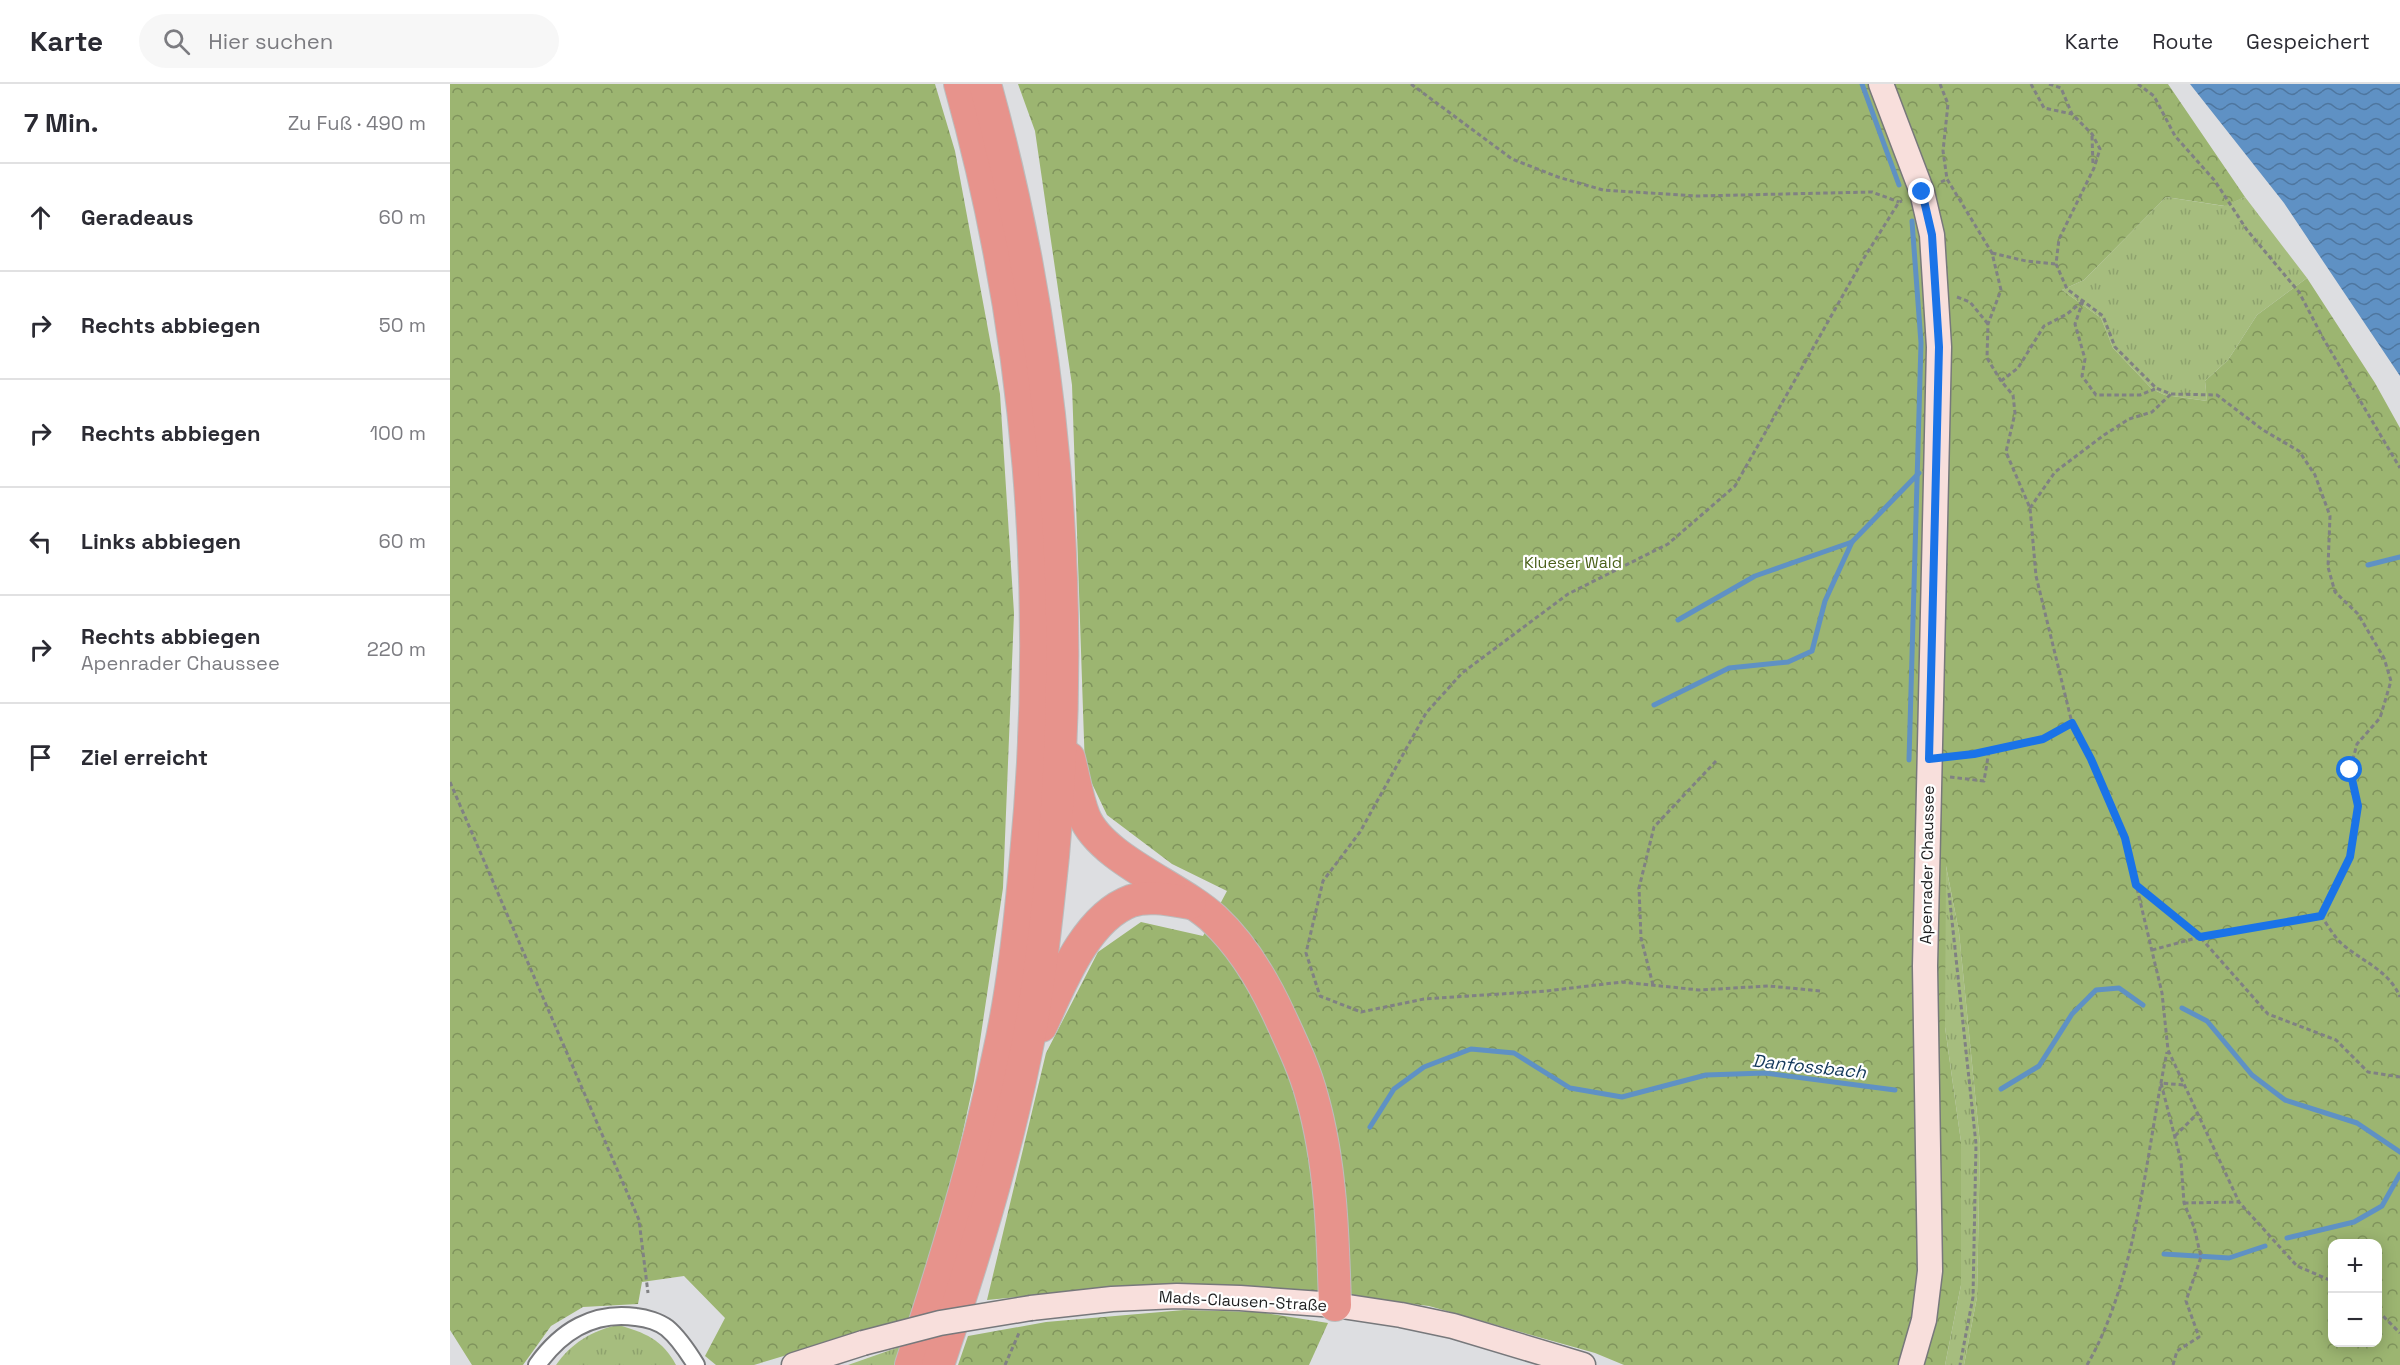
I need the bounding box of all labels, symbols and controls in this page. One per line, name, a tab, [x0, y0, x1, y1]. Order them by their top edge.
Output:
search box	[139, 14, 559, 68]
text: Karte	[30, 23, 103, 59]
icon: search	[160, 25, 193, 58]
text: Hier suchen	[208, 27, 333, 55]
text: Karte	[2065, 28, 2119, 55]
text: Route	[2152, 28, 2213, 55]
text: Gespeichert	[2246, 28, 2370, 55]
text: 7 Min.	[24, 106, 99, 140]
text: Zu Fuß · 490 m	[288, 110, 426, 136]
route end	[1908, 178, 1934, 204]
icon: ahead	[24, 201, 57, 234]
text: Geradeaus	[81, 203, 193, 231]
text: 60 m	[379, 204, 426, 230]
icon: right	[24, 309, 57, 342]
text: Rechts abbiegen	[81, 311, 261, 339]
text: 50 m	[379, 312, 426, 338]
icon: right	[24, 417, 57, 450]
text: Rechts abbiegen	[81, 419, 261, 447]
text: 100 m	[370, 420, 426, 446]
icon: left	[24, 525, 57, 558]
text: Links abbiegen	[81, 527, 241, 555]
text: 60 m	[379, 528, 426, 554]
park label: Klueser Wald	[1524, 552, 1622, 573]
text: Rechts abbiegen	[81, 622, 261, 650]
icon: right	[24, 633, 57, 666]
text: 220 m	[367, 636, 426, 662]
text: Apenrader Chaussee	[81, 650, 280, 676]
icon: arrive	[24, 741, 57, 774]
text: Ziel erreicht	[81, 743, 208, 771]
route start	[2336, 756, 2362, 782]
street label: Apenrader Chaussee	[1915, 785, 1939, 945]
water label: Danfossbach	[1751, 1049, 1868, 1084]
map controls	[2328, 1239, 2382, 1347]
button: +	[2328, 1239, 2382, 1293]
street label: Mads-Clausen-Straße	[1158, 1286, 1328, 1316]
button: −	[2328, 1293, 2382, 1347]

